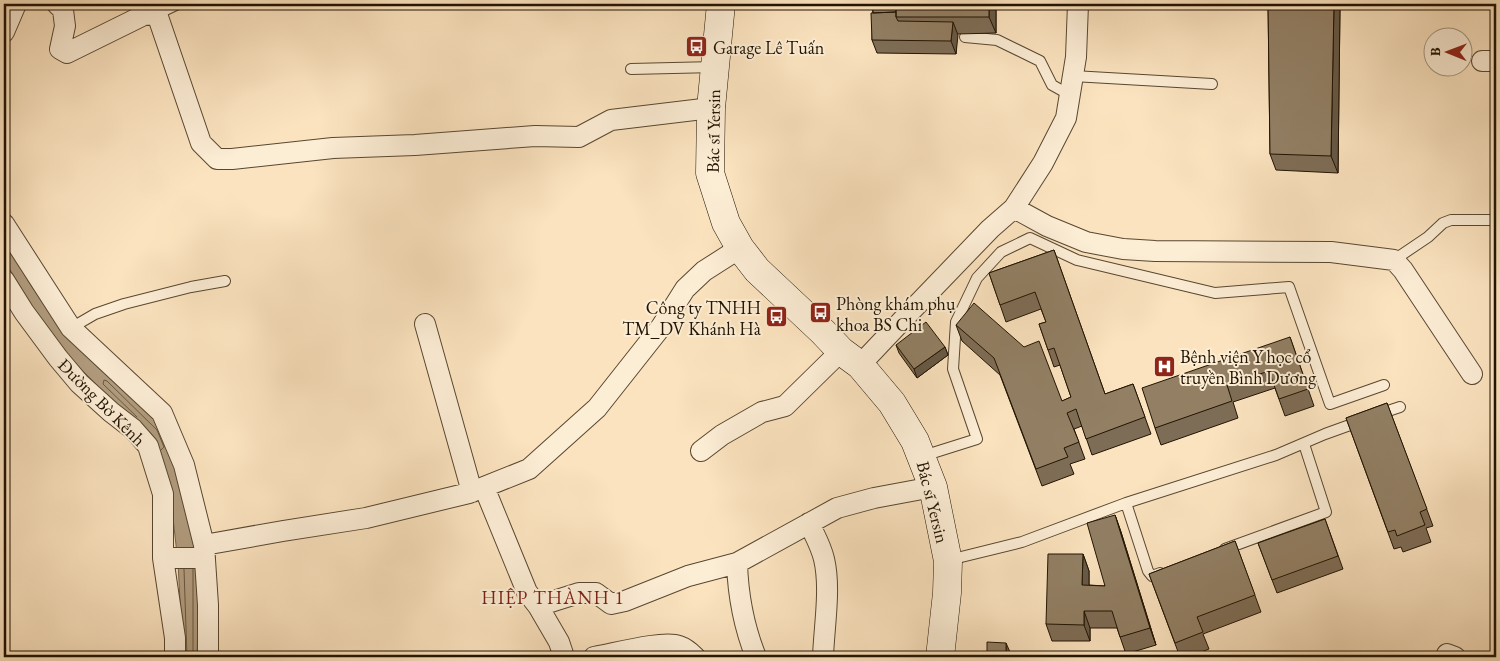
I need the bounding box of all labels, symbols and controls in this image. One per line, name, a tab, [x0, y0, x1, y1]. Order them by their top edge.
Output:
north arrow	[1422, 28, 1472, 78]
bus stop icon: Garage Lê Tuấn	[685, 35, 709, 59]
place label: Garage Lê Tuấn	[713, 36, 825, 59]
text: B	[1426, 47, 1444, 56]
street label: Bác sĩ Yersin	[701, 88, 725, 173]
place label: Phòng khám phụ khoa BS Chi	[836, 292, 956, 336]
place label: Công ty TNHH TM_DV Khánh Hà	[622, 296, 762, 340]
bus stop icon: Phòng khám phụ khoa BS Chi	[808, 301, 832, 325]
bus stop icon: Công ty TNHH TM_DV Khánh Hà	[765, 305, 789, 329]
place label: Bệnh viện Y học cổ truyền Bình Dương	[1180, 345, 1316, 389]
street label: Đường Bờ Kênh	[53, 353, 151, 451]
hospital icon: Bệnh viện Y học cổ truyền Bình Dương	[1152, 354, 1176, 378]
street label: Bác sĩ Yersin	[912, 459, 954, 546]
district label: HIỆP THÀNH 1	[481, 585, 625, 610]

